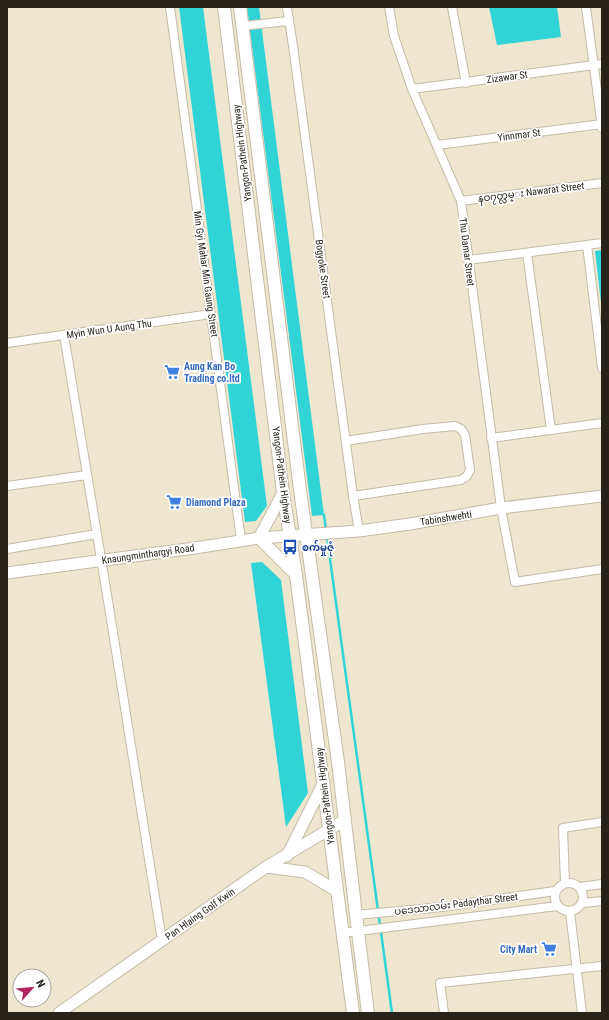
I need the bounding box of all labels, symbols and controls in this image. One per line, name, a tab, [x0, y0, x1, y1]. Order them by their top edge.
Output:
street label: Zizawar St	[486, 69, 528, 85]
street label: Yangon-Pathein Highway	[231, 104, 253, 202]
street label: Yinnmar St	[497, 127, 541, 143]
street label: နဝ၇တ္လမ္း Nawarat Street	[477, 180, 585, 207]
street label: Min Gyi Mahar Min Gaung Street	[192, 210, 220, 338]
street label: Thu Damar Street	[457, 217, 477, 287]
street label: Bogyoke Street	[313, 239, 333, 299]
street label: Myin Wun U Aung Thu	[66, 318, 152, 340]
place label: Aung Kan Bo Trading co.ltd	[184, 361, 240, 384]
supermarket icon: Aung Kan Bo Trading co.ltd	[163, 363, 181, 381]
street label: Yangon-Pathein Highway	[271, 426, 293, 524]
supermarket icon: Diamond Plaza	[165, 493, 183, 511]
place label: Diamond Plaza	[186, 497, 246, 508]
street label: Tabinshwehti	[419, 508, 473, 528]
bus stop icon: စက်မှုဇုံ	[281, 538, 299, 556]
place label: စက်မှုဇုံ	[302, 540, 334, 557]
street label: Knaungminthargyi Road	[101, 542, 195, 566]
street label: Yangon-Pathein Highway	[314, 747, 336, 845]
street label: Pan Hlaing Golf Kwin	[163, 886, 237, 942]
street label: ပဒေသာလမ်း Padaythar Street	[393, 889, 518, 917]
supermarket icon: City Mart	[540, 940, 558, 958]
place label: City Mart	[500, 944, 537, 955]
north arrow	[12, 968, 52, 1008]
text: N	[33, 978, 48, 990]

